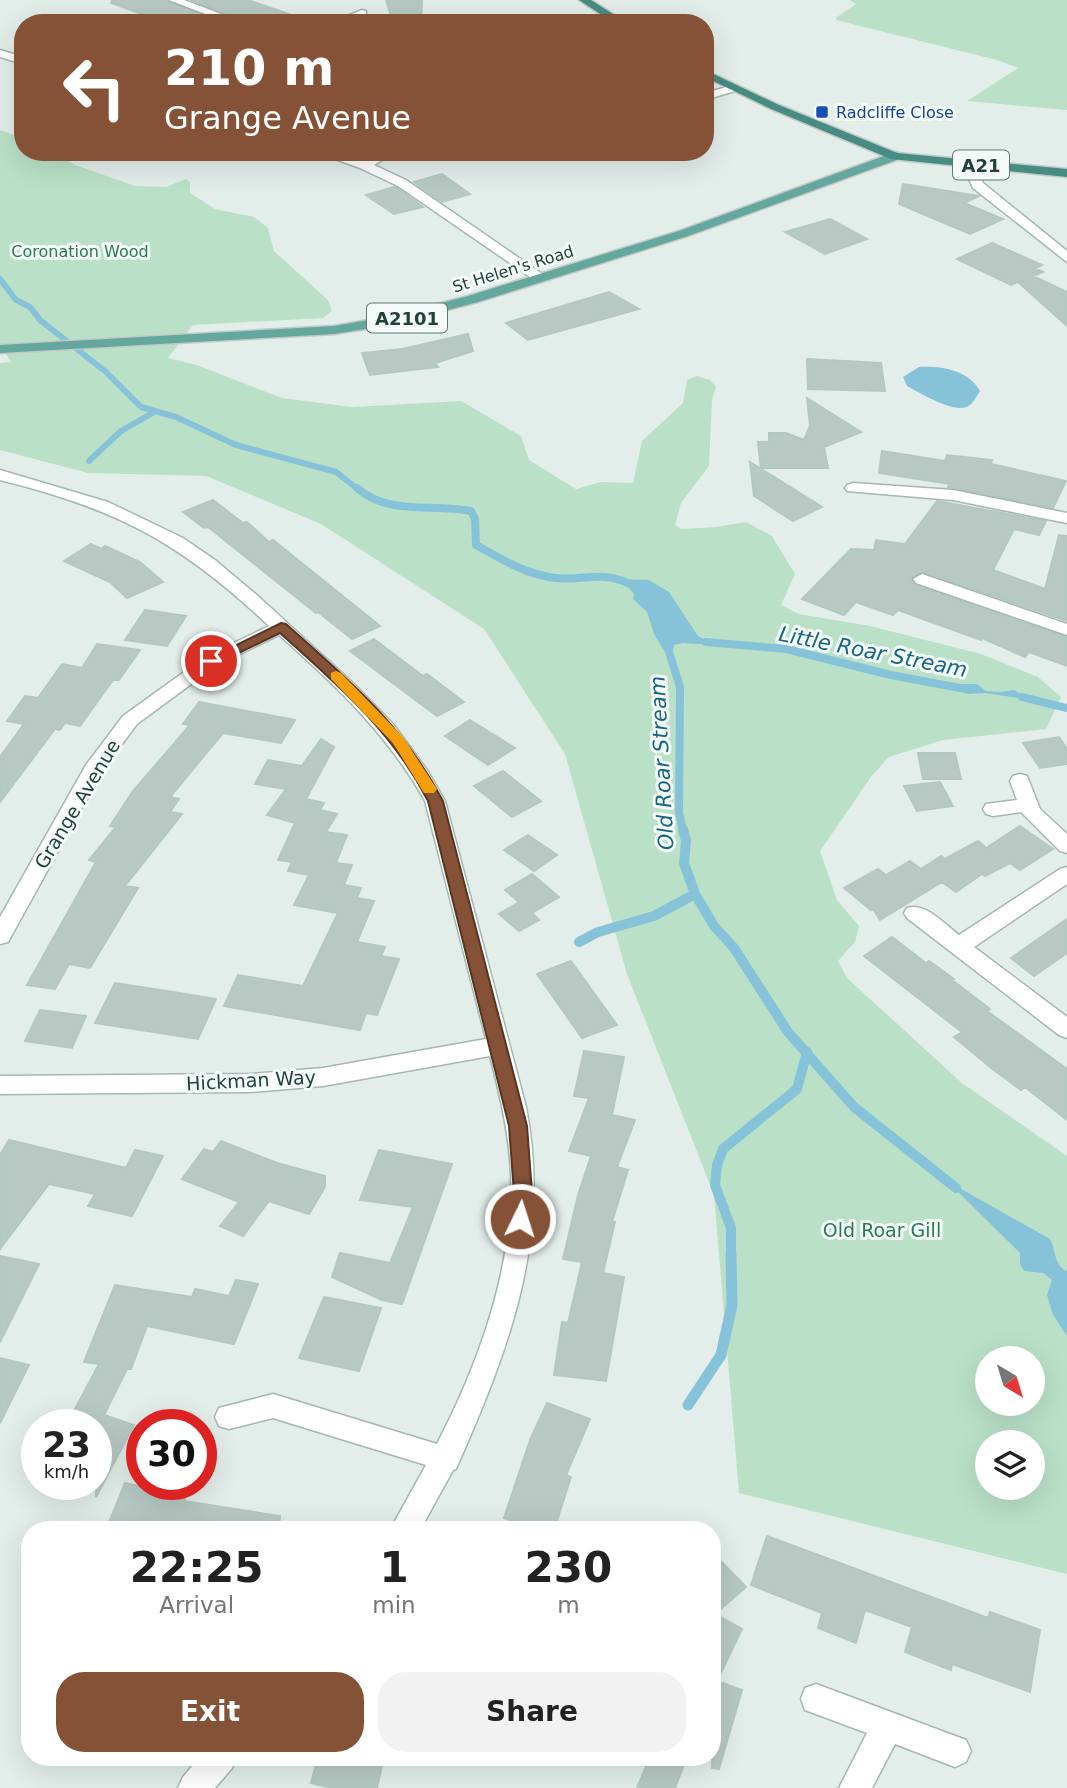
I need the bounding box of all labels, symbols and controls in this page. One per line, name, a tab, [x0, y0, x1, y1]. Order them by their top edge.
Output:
text: 210 m	[164, 40, 334, 97]
icon: left	[49, 42, 140, 133]
text: Grange Avenue	[164, 99, 411, 137]
place label: Radcliffe Close	[836, 103, 954, 122]
marker: Radcliffe Close	[814, 104, 830, 120]
road number: A21	[953, 150, 1009, 180]
park label: Coronation Wood	[11, 242, 149, 261]
street label: St Helen's Road	[450, 242, 576, 296]
road number: A2101	[367, 304, 447, 332]
water label: Little Roar Stream	[777, 622, 969, 682]
pin	[181, 631, 241, 691]
icon: arrive	[192, 642, 230, 680]
water label: Old Roar Stream	[645, 675, 679, 851]
street label: Grange Avenue	[30, 736, 124, 872]
street label: Hickman Way	[186, 1066, 316, 1094]
position arrow	[483, 1182, 557, 1256]
park label: Old Roar Gill	[823, 1219, 941, 1241]
north arrow	[975, 1346, 1045, 1416]
map controls	[975, 1346, 1045, 1500]
speed limit sign: 30	[126, 1409, 217, 1500]
text: 23	[42, 1425, 91, 1465]
button: layers	[975, 1430, 1045, 1500]
text: km/h	[44, 1461, 89, 1482]
text: 22:25	[130, 1543, 264, 1592]
text: 1	[379, 1543, 409, 1592]
text: 230	[525, 1543, 612, 1592]
text: Arrival	[159, 1592, 234, 1618]
text: min	[372, 1592, 416, 1618]
text: m	[557, 1592, 580, 1618]
button: Exit	[56, 1672, 364, 1752]
button: Share	[378, 1672, 686, 1752]

